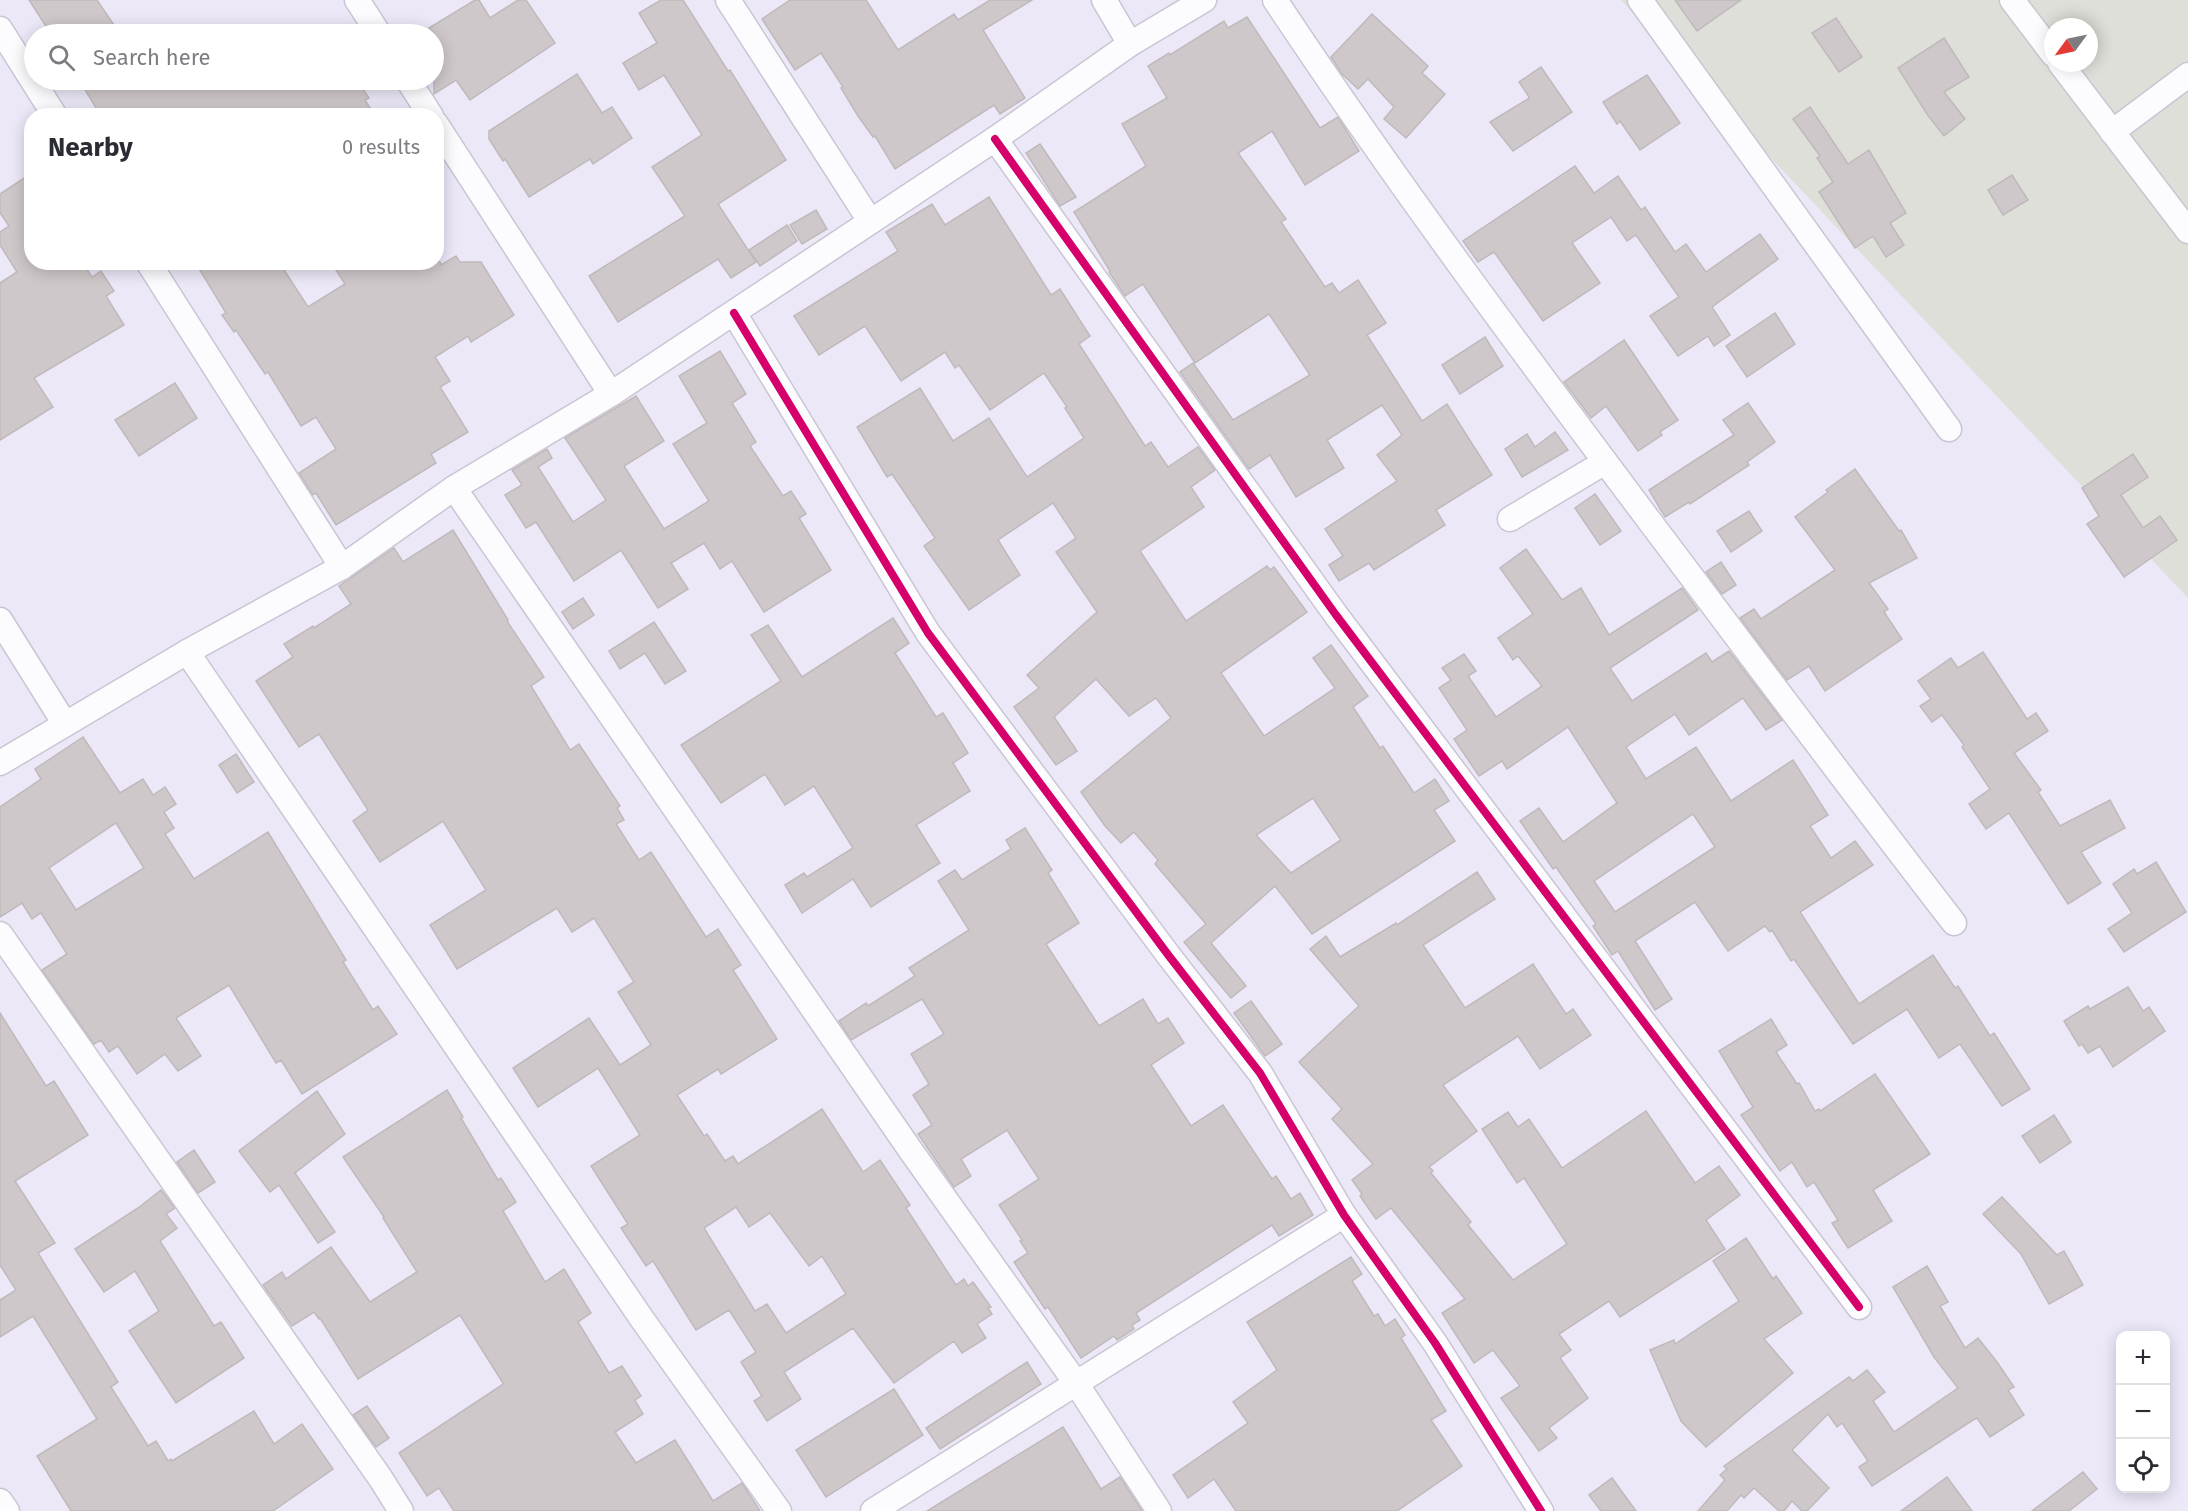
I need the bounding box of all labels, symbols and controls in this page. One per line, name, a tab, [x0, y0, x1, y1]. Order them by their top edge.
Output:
north arrow	[2044, 18, 2098, 72]
search box	[24, 24, 444, 90]
icon: search	[45, 41, 78, 74]
text: Search here	[93, 44, 211, 71]
text: Nearby	[48, 132, 133, 163]
text: 0 results	[342, 135, 420, 159]
map controls	[2116, 1331, 2170, 1493]
button: +	[2116, 1331, 2170, 1385]
button: −	[2116, 1385, 2170, 1439]
button: locate	[2116, 1439, 2170, 1493]

